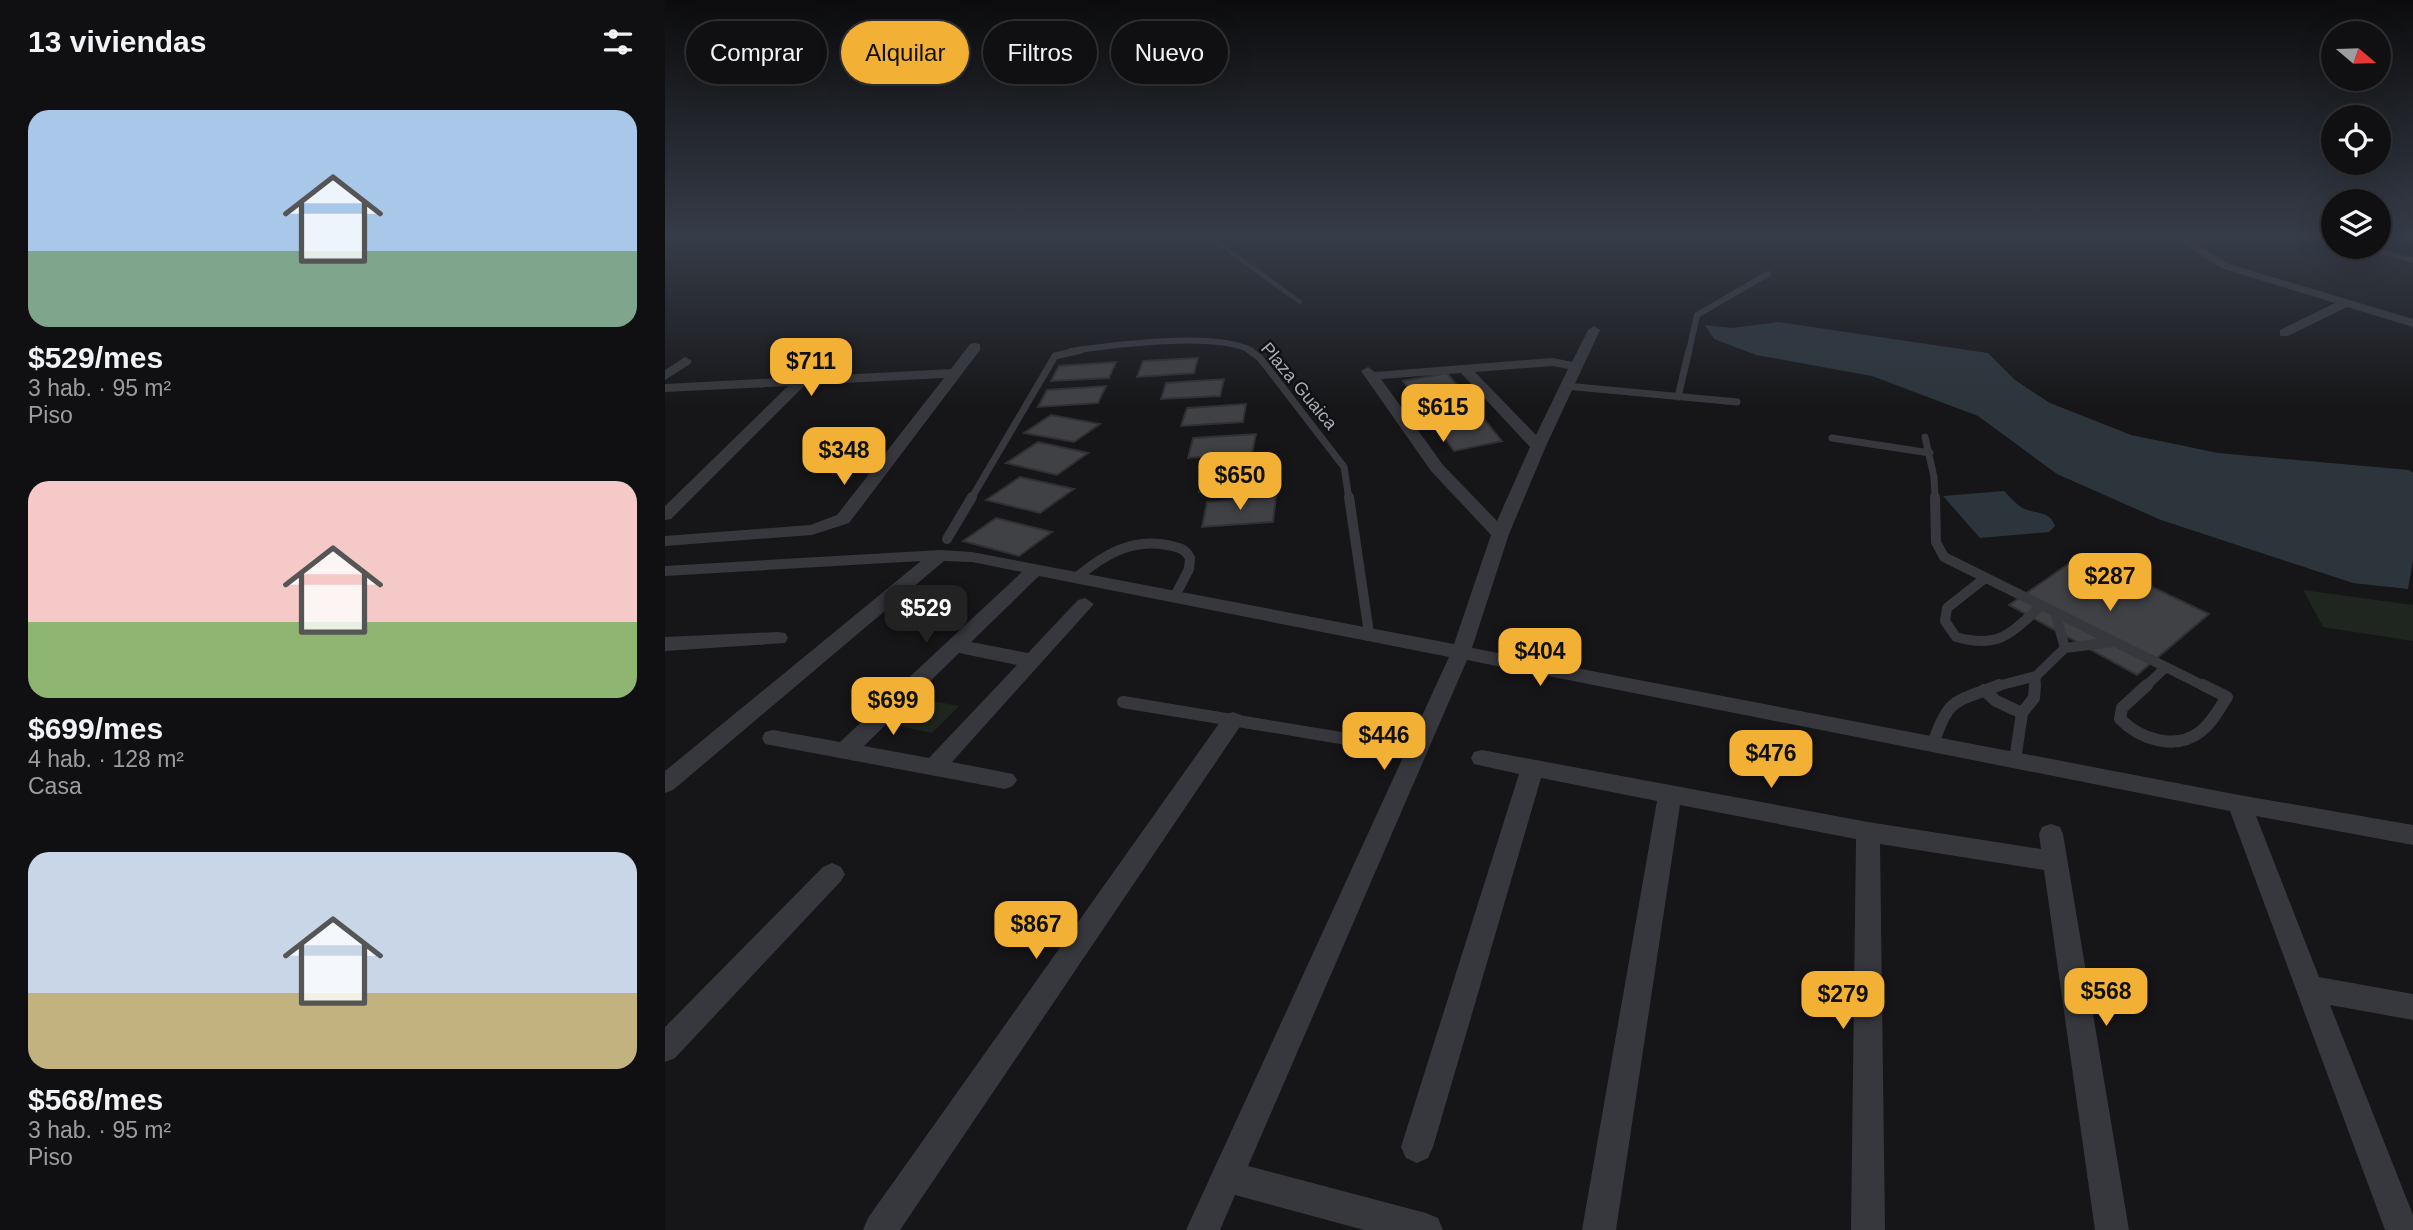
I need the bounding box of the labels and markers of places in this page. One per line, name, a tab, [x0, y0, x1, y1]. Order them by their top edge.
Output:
pin: $711	[770, 338, 852, 398]
pin: $615	[1402, 384, 1484, 444]
pin: $348	[803, 428, 885, 487]
pin: $650	[1199, 452, 1281, 512]
pin: $287	[2069, 554, 2151, 613]
pin: $529	[885, 586, 967, 645]
pin: $404	[1499, 628, 1581, 688]
pin: $699	[852, 678, 934, 737]
pin: $446	[1343, 712, 1425, 772]
pin: $476	[1730, 730, 1812, 790]
pin: $867	[995, 902, 1077, 961]
pin: $568	[2065, 968, 2147, 1028]
pin: $279	[1802, 972, 1884, 1031]

